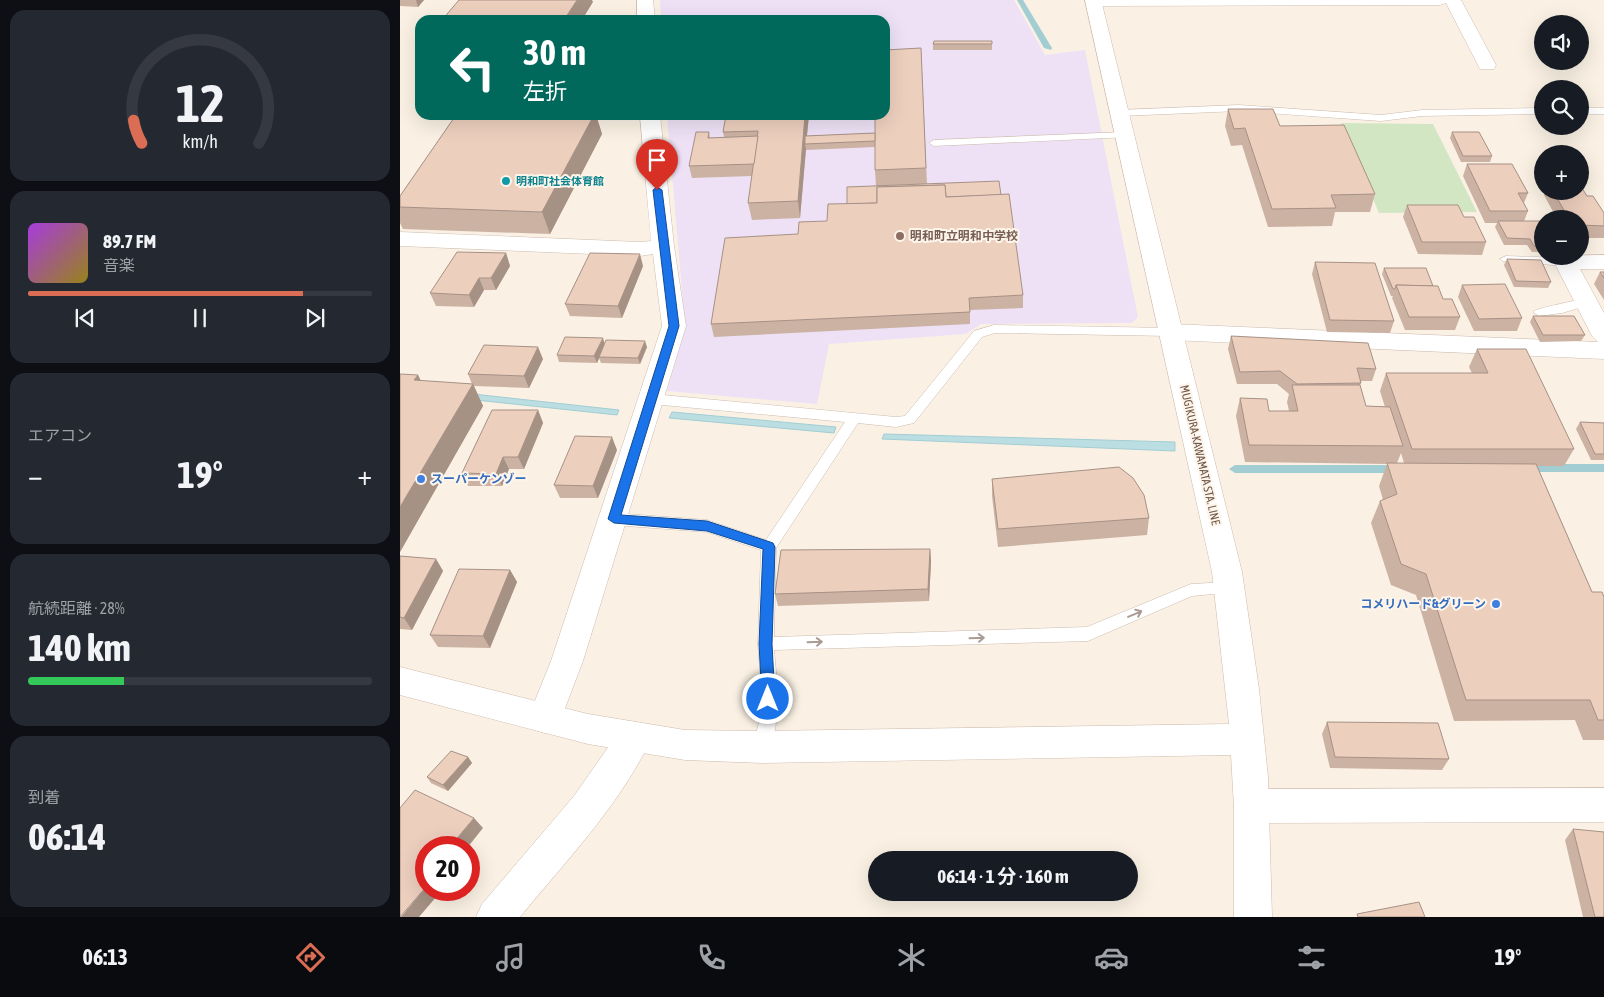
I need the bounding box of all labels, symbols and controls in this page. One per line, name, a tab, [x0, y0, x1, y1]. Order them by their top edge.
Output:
map controls	[1534, 15, 1589, 265]
button: sound	[1534, 15, 1589, 70]
text: 30 m	[523, 32, 586, 72]
icon: left	[440, 35, 505, 100]
text: 12	[176, 73, 224, 133]
text: 左折	[523, 78, 567, 104]
button: search	[1534, 80, 1589, 135]
text: km/h	[182, 131, 218, 152]
pin	[636, 139, 678, 190]
button: +	[1534, 145, 1589, 200]
icon: arrive	[643, 146, 671, 174]
marker: 明和町社会体育館	[500, 175, 512, 187]
place label: 明和町社会体育館	[516, 175, 604, 187]
button: −	[1534, 210, 1589, 265]
place label: 明和町立明和中学校	[910, 229, 1018, 243]
text: 89.7 FM	[103, 230, 156, 252]
marker: 明和町立明和中学校	[894, 230, 906, 242]
text: 音楽	[103, 256, 135, 274]
icon: previous	[71, 304, 99, 332]
icon: pause	[186, 304, 214, 332]
icon: next	[301, 304, 329, 332]
street label: MUGIKURA-KAWAMATA STA. LINE	[1177, 384, 1223, 526]
text: エアコン	[28, 426, 92, 444]
text: 19°	[177, 453, 223, 496]
text: −	[28, 459, 43, 491]
text: +	[357, 459, 372, 491]
place label: スーパーケンゾー	[431, 472, 527, 486]
marker: スーパーケンゾー	[415, 473, 427, 485]
place label: コメリハード&グリーン	[1360, 597, 1486, 611]
marker: コメリハード&グリーン	[1490, 598, 1502, 610]
text: 航続距離 · 28%	[28, 599, 125, 617]
one-way arrow	[1127, 608, 1142, 618]
text: 140 km	[28, 626, 131, 669]
one-way arrow	[969, 633, 985, 642]
one-way arrow	[806, 638, 822, 647]
position arrow	[741, 672, 793, 724]
text: 到着	[28, 788, 60, 806]
text: 06:14	[28, 815, 106, 858]
speed limit sign: 20	[415, 836, 480, 901]
text: 06:14 · 1 分 · 160 m	[937, 865, 1069, 887]
icon: directions	[293, 940, 328, 975]
icon: music	[493, 940, 528, 975]
icon: phone	[694, 940, 729, 975]
icon: climate	[894, 940, 929, 975]
icon: car	[1094, 940, 1129, 975]
icon: filters	[1294, 940, 1329, 975]
text: 06:13	[83, 944, 128, 970]
text: 19°	[1495, 944, 1521, 970]

